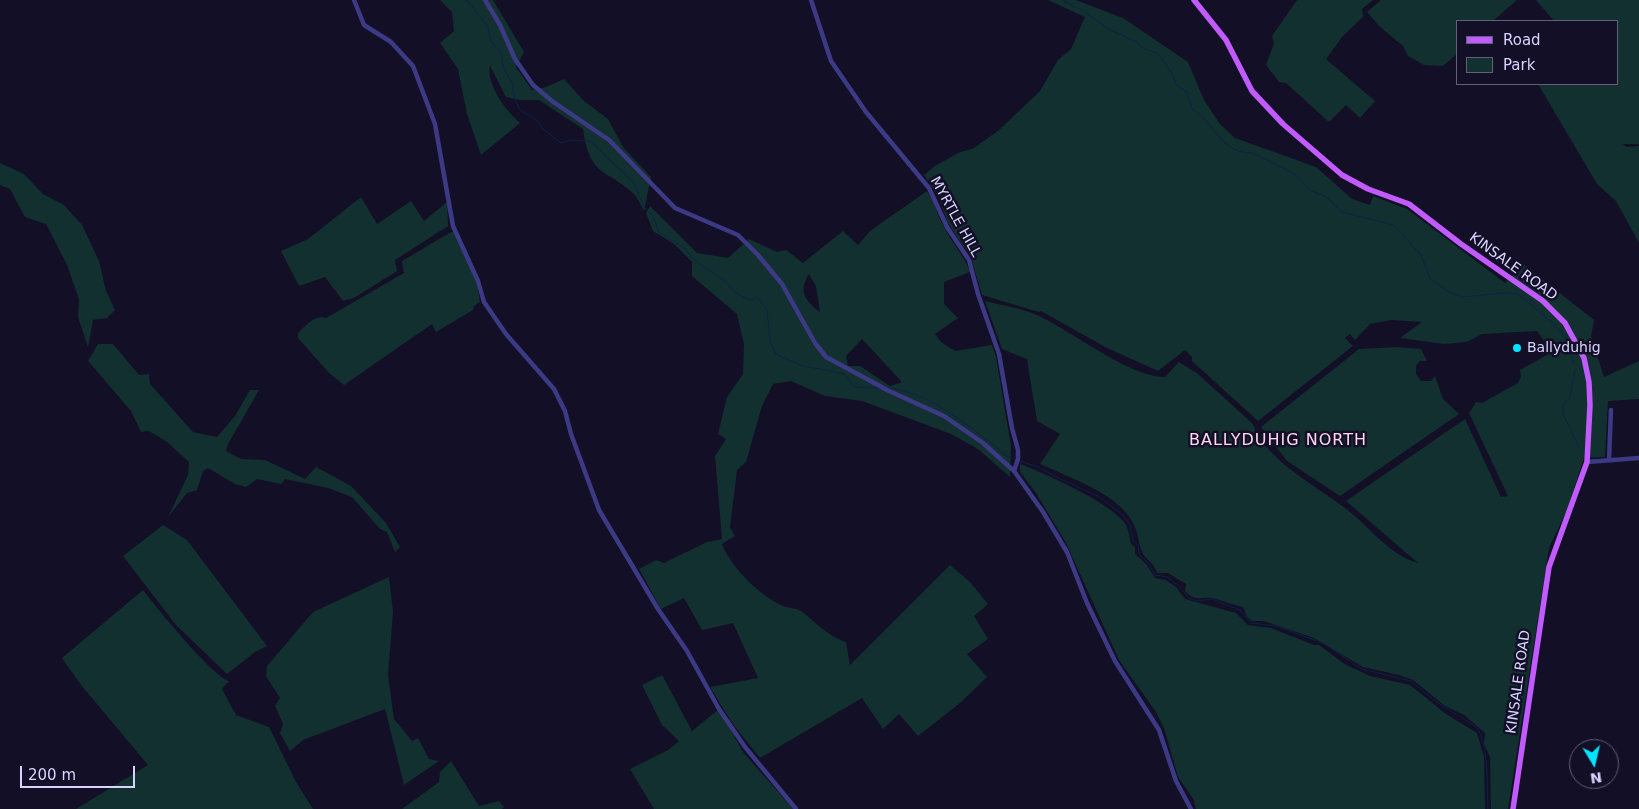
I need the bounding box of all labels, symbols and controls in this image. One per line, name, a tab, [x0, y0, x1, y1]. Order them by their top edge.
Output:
legend	[1456, 20, 1619, 85]
text: Road	[1503, 31, 1541, 49]
text: Park	[1503, 56, 1535, 74]
street label: MYRTLE HILL	[926, 174, 984, 260]
street label: KINSALE ROAD	[1466, 230, 1560, 304]
place label: Ballyduhig	[1527, 340, 1601, 356]
marker: Ballyduhig	[1511, 342, 1523, 354]
district label: BALLYDUHIG NORTH	[1187, 431, 1369, 451]
street label: KINSALE ROAD	[1503, 629, 1535, 735]
north arrow	[1569, 739, 1619, 789]
scale bar	[22, 756, 138, 788]
text: 200 m	[28, 766, 76, 784]
text: N	[1589, 769, 1603, 787]

